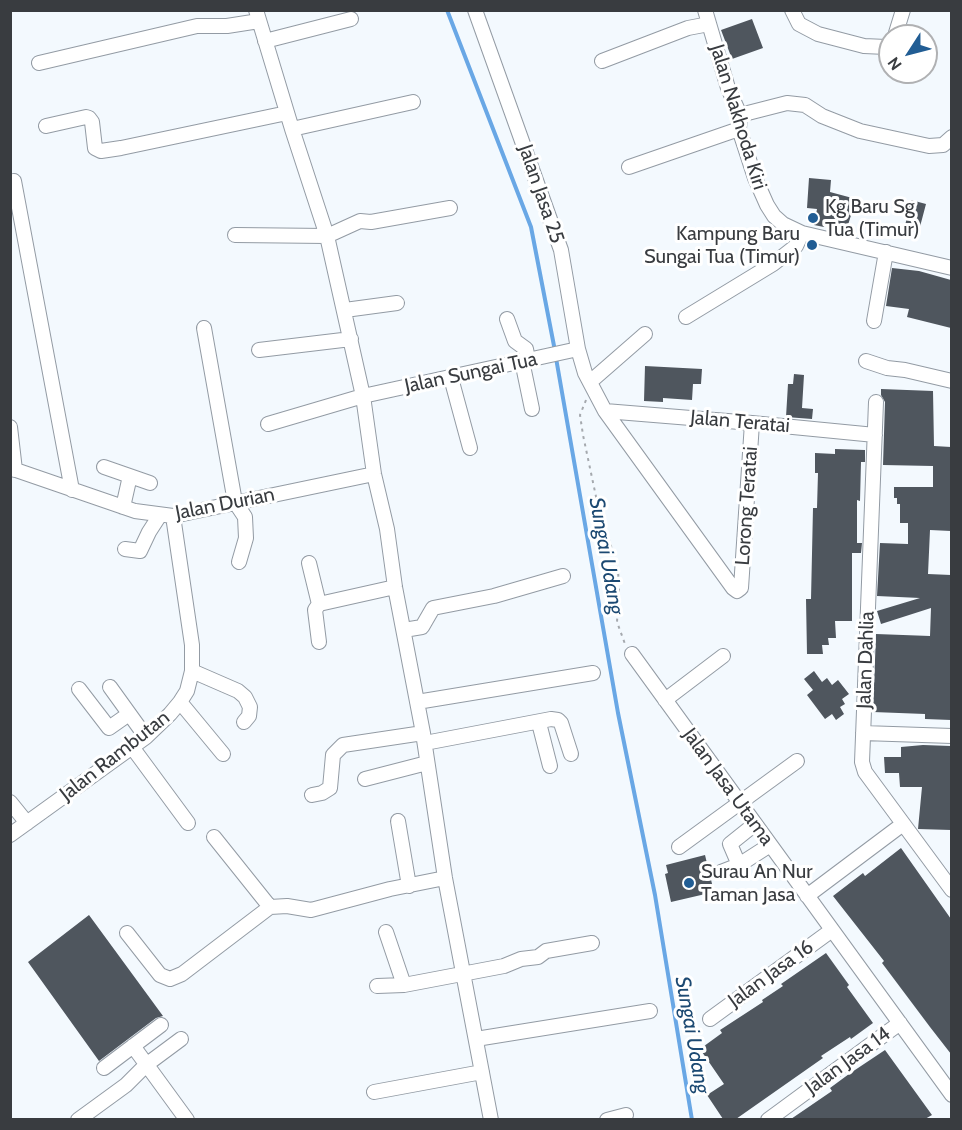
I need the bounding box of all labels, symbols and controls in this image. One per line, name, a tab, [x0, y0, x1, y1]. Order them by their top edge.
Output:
north arrow	[878, 24, 938, 84]
street label: Jalan Nakhoda Kiri	[705, 41, 771, 193]
text: N	[884, 54, 906, 74]
street label: Jalan Jasa 25	[513, 142, 569, 246]
place label: Kg Baru Sg Tua (Timur)	[825, 195, 920, 242]
marker: Kg Baru Sg Tua (Timur)	[806, 211, 820, 225]
place label: Kampung Baru Sungai Tua (Timur)	[644, 222, 800, 269]
marker: Kampung Baru Sungai Tua (Timur)	[805, 238, 819, 252]
street label: Jalan Sungai Tua	[402, 347, 540, 399]
street label: Jalan Teratai	[689, 406, 791, 438]
street label: Lorong Teratai	[731, 446, 763, 566]
street label: Jalan Durian	[173, 483, 277, 525]
water label: Sungai Udang	[583, 495, 629, 617]
street label: Jalan Dahlia	[852, 611, 880, 709]
street label: Jalan Rambutan	[55, 706, 175, 806]
street label: Jalan Jasa Utama	[677, 724, 779, 850]
place label: Surau An Nur Taman Jasa	[701, 860, 812, 907]
marker: Surau An Nur Taman Jasa	[682, 876, 696, 890]
street label: Jalan Jasa 16	[724, 935, 818, 1013]
water label: Sungai Udang	[669, 974, 715, 1096]
street label: Jalan Jasa 14	[801, 1022, 895, 1100]

